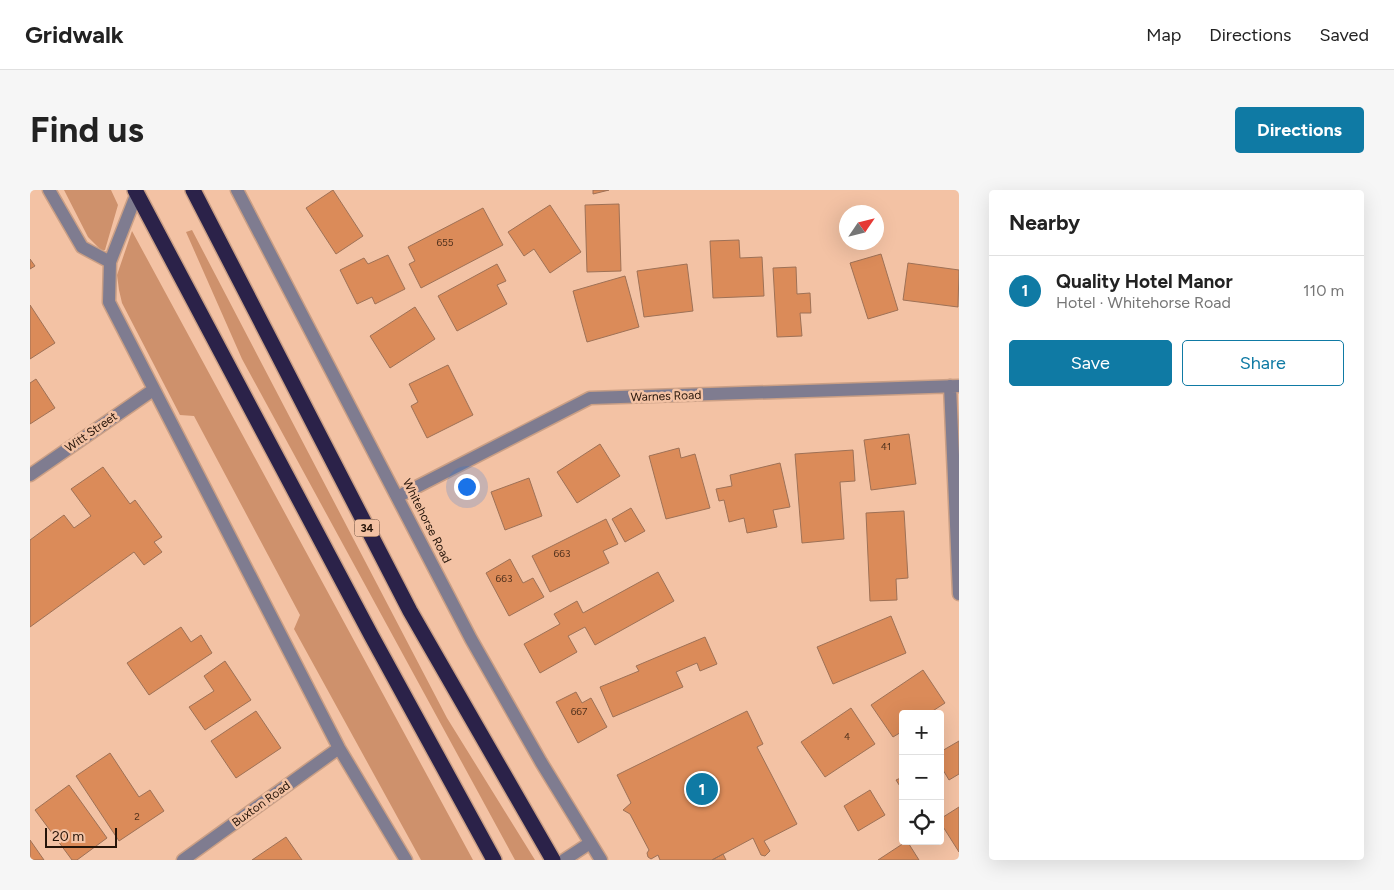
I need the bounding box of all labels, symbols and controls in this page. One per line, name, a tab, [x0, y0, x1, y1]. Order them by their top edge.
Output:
text: Gridwalk	[25, 20, 124, 49]
text: Map	[1146, 24, 1181, 46]
text: Directions	[1209, 24, 1291, 46]
text: Saved	[1319, 24, 1369, 46]
button: Directions	[1235, 107, 1364, 153]
text: Find us	[30, 109, 144, 151]
north arrow	[839, 205, 884, 250]
text: Nearby	[1009, 210, 1080, 235]
house number: 655	[436, 236, 454, 249]
text: Quality Hotel Manor	[1056, 270, 1233, 293]
text: 1	[1022, 281, 1028, 300]
text: 110 m	[1303, 281, 1344, 300]
text: Hotel · Whitehorse Road	[1056, 293, 1231, 312]
button: Save	[1009, 340, 1172, 386]
button: Share	[1182, 340, 1344, 386]
street label: Warnes Road	[630, 388, 702, 404]
street label: Witt Street	[62, 409, 120, 455]
house number: 41	[881, 440, 891, 453]
your location	[454, 474, 480, 500]
street label: Whitehorse Road	[400, 477, 454, 565]
road number: 34	[354, 519, 380, 536]
house number: 663	[554, 547, 570, 560]
house number: 663	[496, 572, 512, 585]
house number: 667	[571, 705, 588, 718]
map controls	[899, 710, 944, 845]
button: +	[899, 710, 944, 755]
house number: 4	[844, 730, 850, 743]
button: −	[899, 755, 944, 800]
pin: 1	[686, 770, 718, 808]
street label: Buxton Road	[229, 778, 293, 830]
button: locate	[899, 800, 944, 845]
house number: 2	[134, 810, 140, 823]
scale bar	[45, 825, 118, 848]
text: 20 m	[52, 828, 84, 845]

